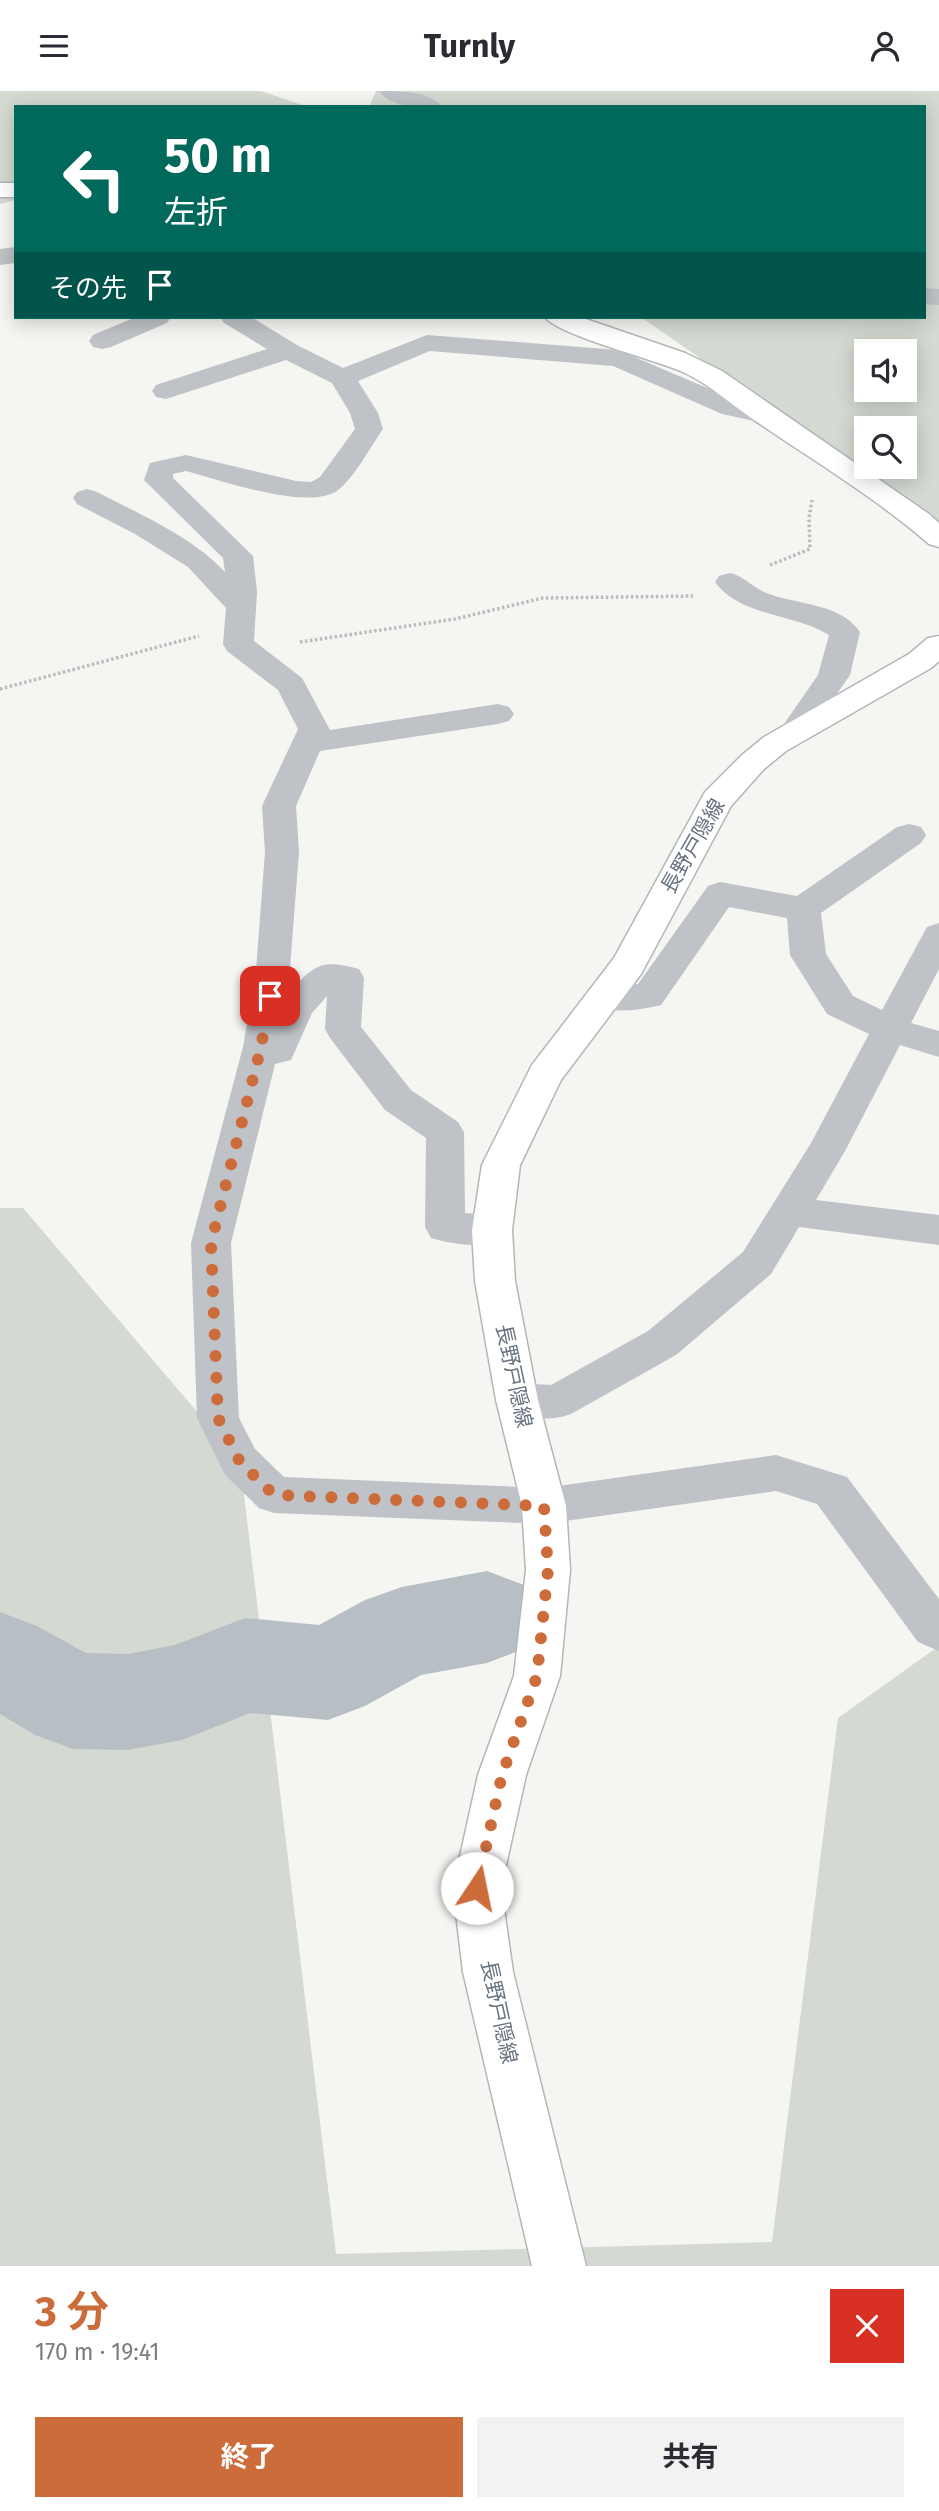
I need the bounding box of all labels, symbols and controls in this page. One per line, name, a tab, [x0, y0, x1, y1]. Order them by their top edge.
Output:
icon: menu	[35, 27, 73, 65]
text: Turnly	[424, 27, 515, 65]
icon: person	[866, 27, 904, 65]
text: 50 m	[164, 126, 272, 185]
icon: left	[49, 133, 140, 224]
text: 左折	[164, 193, 228, 231]
icon: arrive	[141, 266, 179, 304]
text: その先	[49, 273, 127, 304]
map controls	[854, 339, 917, 479]
button: sound	[854, 339, 917, 402]
button: search	[854, 416, 917, 479]
street label: 長野戸隠線	[655, 794, 731, 898]
pin	[240, 966, 300, 1026]
icon: arrive	[251, 977, 289, 1015]
street label: 長野戸隠線	[490, 1322, 538, 1430]
position arrow	[440, 1851, 514, 1925]
street label: 長野戸隠線	[475, 1958, 523, 2066]
text: 3 分	[35, 2287, 109, 2337]
button: close	[830, 2289, 904, 2363]
text: 170 m · 19:41	[35, 2338, 160, 2366]
button: 終了	[35, 2417, 463, 2497]
button: 共有	[477, 2417, 904, 2497]

